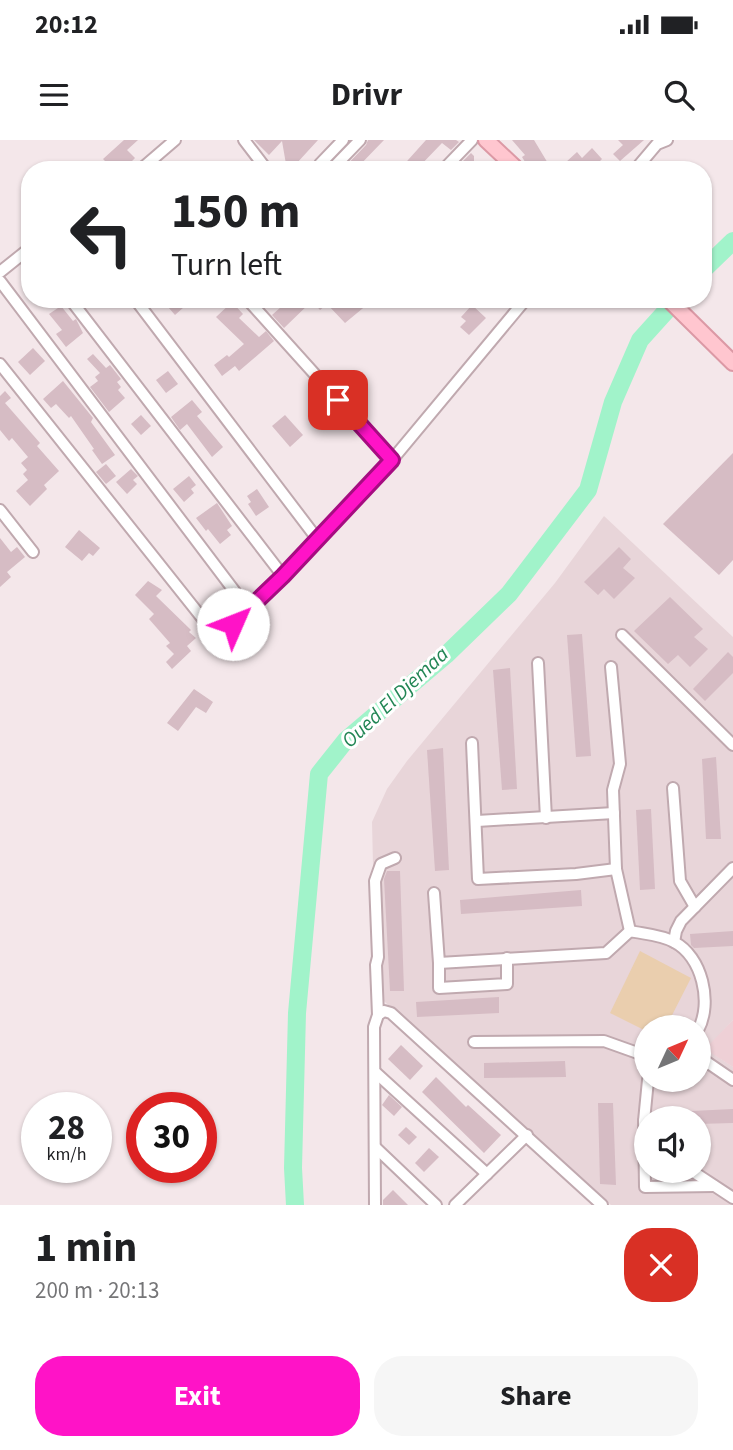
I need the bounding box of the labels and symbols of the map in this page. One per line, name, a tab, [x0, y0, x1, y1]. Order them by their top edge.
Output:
pin	[308, 370, 368, 430]
position arrow	[196, 587, 270, 661]
water label: Oued El Djemaa	[335, 639, 455, 755]
north arrow	[634, 1015, 710, 1092]
speed limit sign: 30	[126, 1092, 217, 1183]

